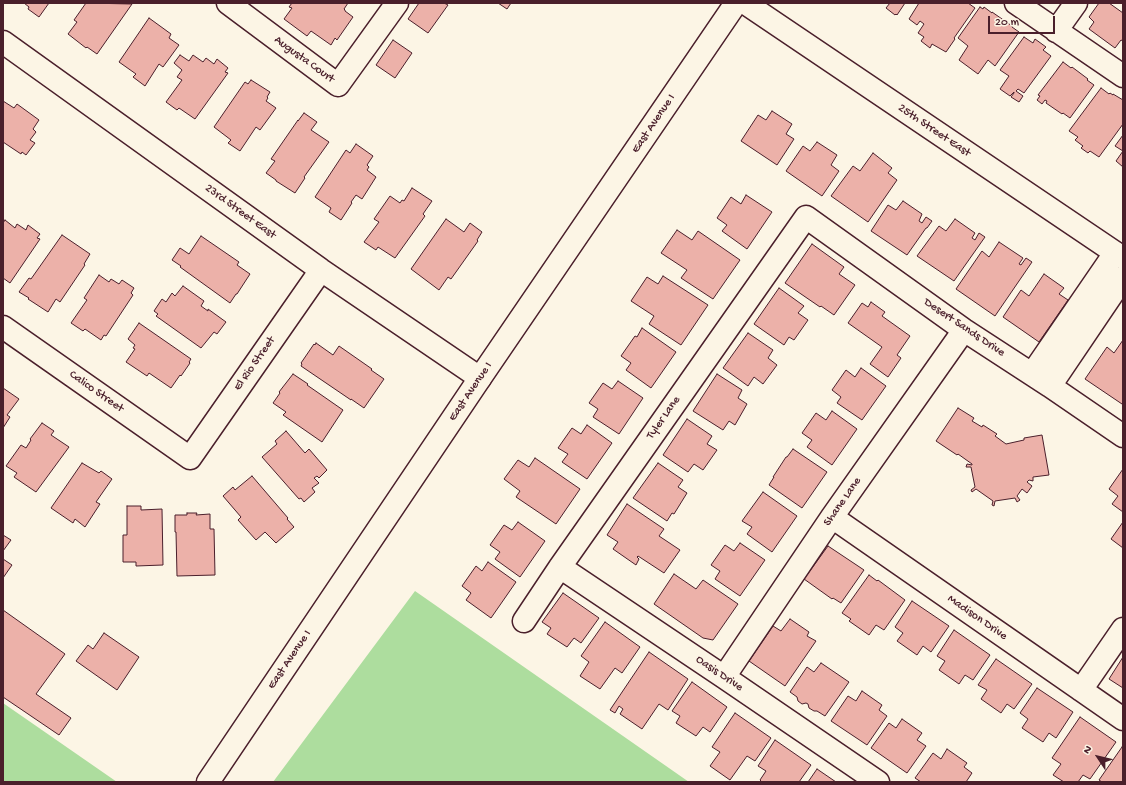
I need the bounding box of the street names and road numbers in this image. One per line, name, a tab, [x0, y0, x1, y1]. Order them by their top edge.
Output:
street label: Augusta Court	[271, 33, 337, 87]
street label: East Avenue I	[629, 92, 679, 156]
street label: 25th Street East	[895, 101, 973, 161]
street label: 23rd Street East	[202, 181, 278, 243]
street label: Desert Sands Drive	[921, 295, 1007, 361]
street label: El Rio Street	[231, 334, 279, 394]
street label: East Avenue I	[446, 360, 496, 424]
street label: Calico Street	[66, 368, 126, 416]
street label: Tyler Lane	[644, 394, 684, 442]
street label: Shane Lane	[821, 475, 865, 529]
street label: Madison Drive	[944, 592, 1010, 644]
street label: East Avenue I	[265, 628, 315, 692]
street label: Oasis Drive	[692, 653, 746, 695]

